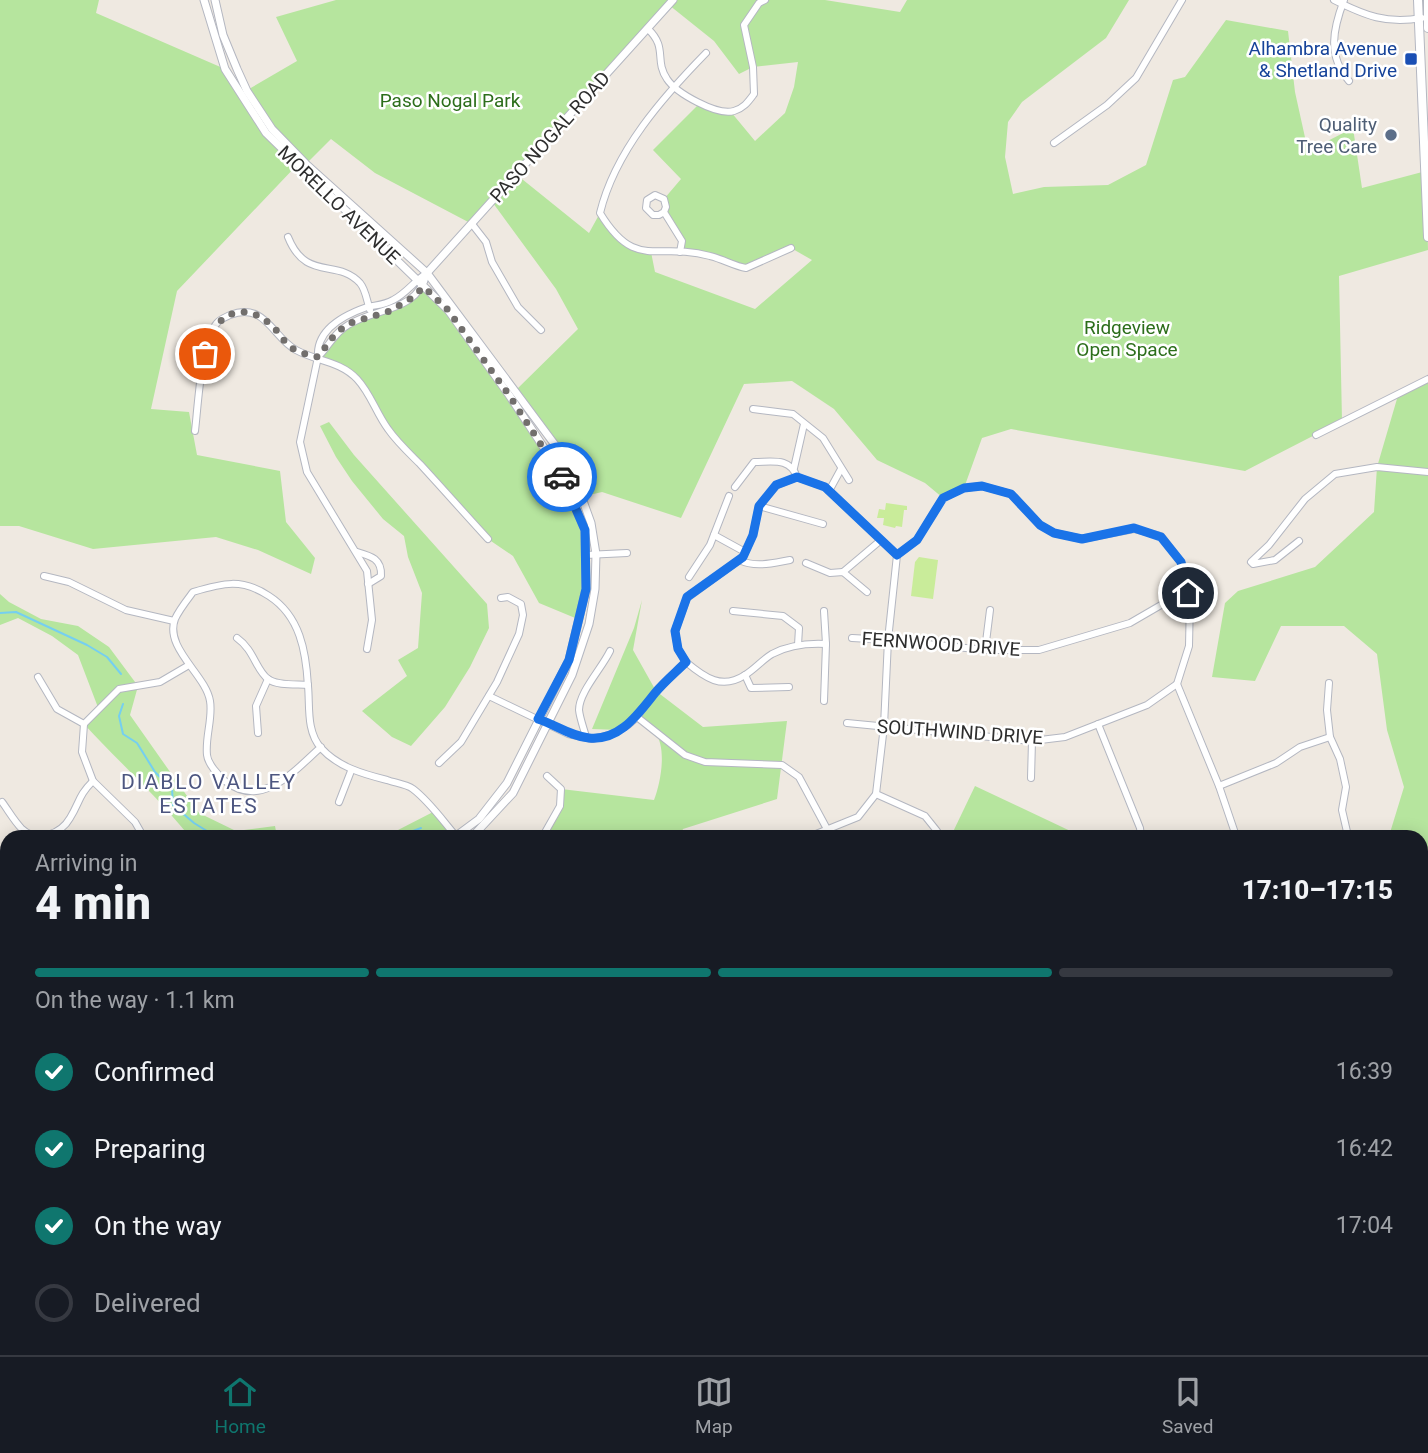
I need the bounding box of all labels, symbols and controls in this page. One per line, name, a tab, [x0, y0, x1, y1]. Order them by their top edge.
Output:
place label: Alhambra Avenue & Shetland Drive	[1249, 37, 1397, 82]
marker: Alhambra Avenue & Shetland Drive	[1403, 51, 1419, 67]
street label: PASO NOGAL ROAD	[485, 67, 615, 207]
park label: Paso Nogal Park	[380, 89, 521, 112]
place label: Quality Tree Care	[1296, 113, 1377, 158]
marker: Quality Tree Care	[1383, 127, 1399, 143]
street label: MORELLO AVENUE	[273, 141, 405, 269]
park label: Ridgeview Open Space	[1076, 316, 1178, 361]
pin	[175, 324, 235, 384]
icon: bag	[186, 335, 224, 373]
courier	[527, 442, 597, 512]
icon: car	[543, 458, 581, 496]
pin	[1158, 563, 1218, 623]
icon: home	[1169, 574, 1207, 612]
street label: FERNWOOD DRIVE	[861, 627, 1021, 661]
street label: SOUTHWIND DRIVE	[876, 715, 1044, 749]
district label: DIABLO VALLEY ESTATES	[121, 770, 297, 818]
text: Arriving in	[35, 850, 138, 877]
text: 17:10–17:15	[1242, 875, 1393, 905]
text: 4 min	[35, 876, 151, 930]
text: On the way · 1.1 km	[35, 987, 235, 1014]
icon: check	[35, 1053, 73, 1091]
text: Confirmed	[94, 1057, 215, 1087]
text: 16:39	[1336, 1058, 1393, 1085]
icon: check	[35, 1130, 73, 1168]
text: Preparing	[94, 1134, 206, 1164]
text: 16:42	[1336, 1135, 1393, 1162]
icon: check	[35, 1207, 73, 1245]
text: On the way	[94, 1211, 222, 1241]
text: 17:04	[1336, 1212, 1393, 1239]
text: Delivered	[94, 1288, 201, 1318]
tab: Home	[215, 1373, 266, 1438]
tab: Map	[695, 1373, 733, 1438]
tab: Saved	[1162, 1373, 1213, 1438]

